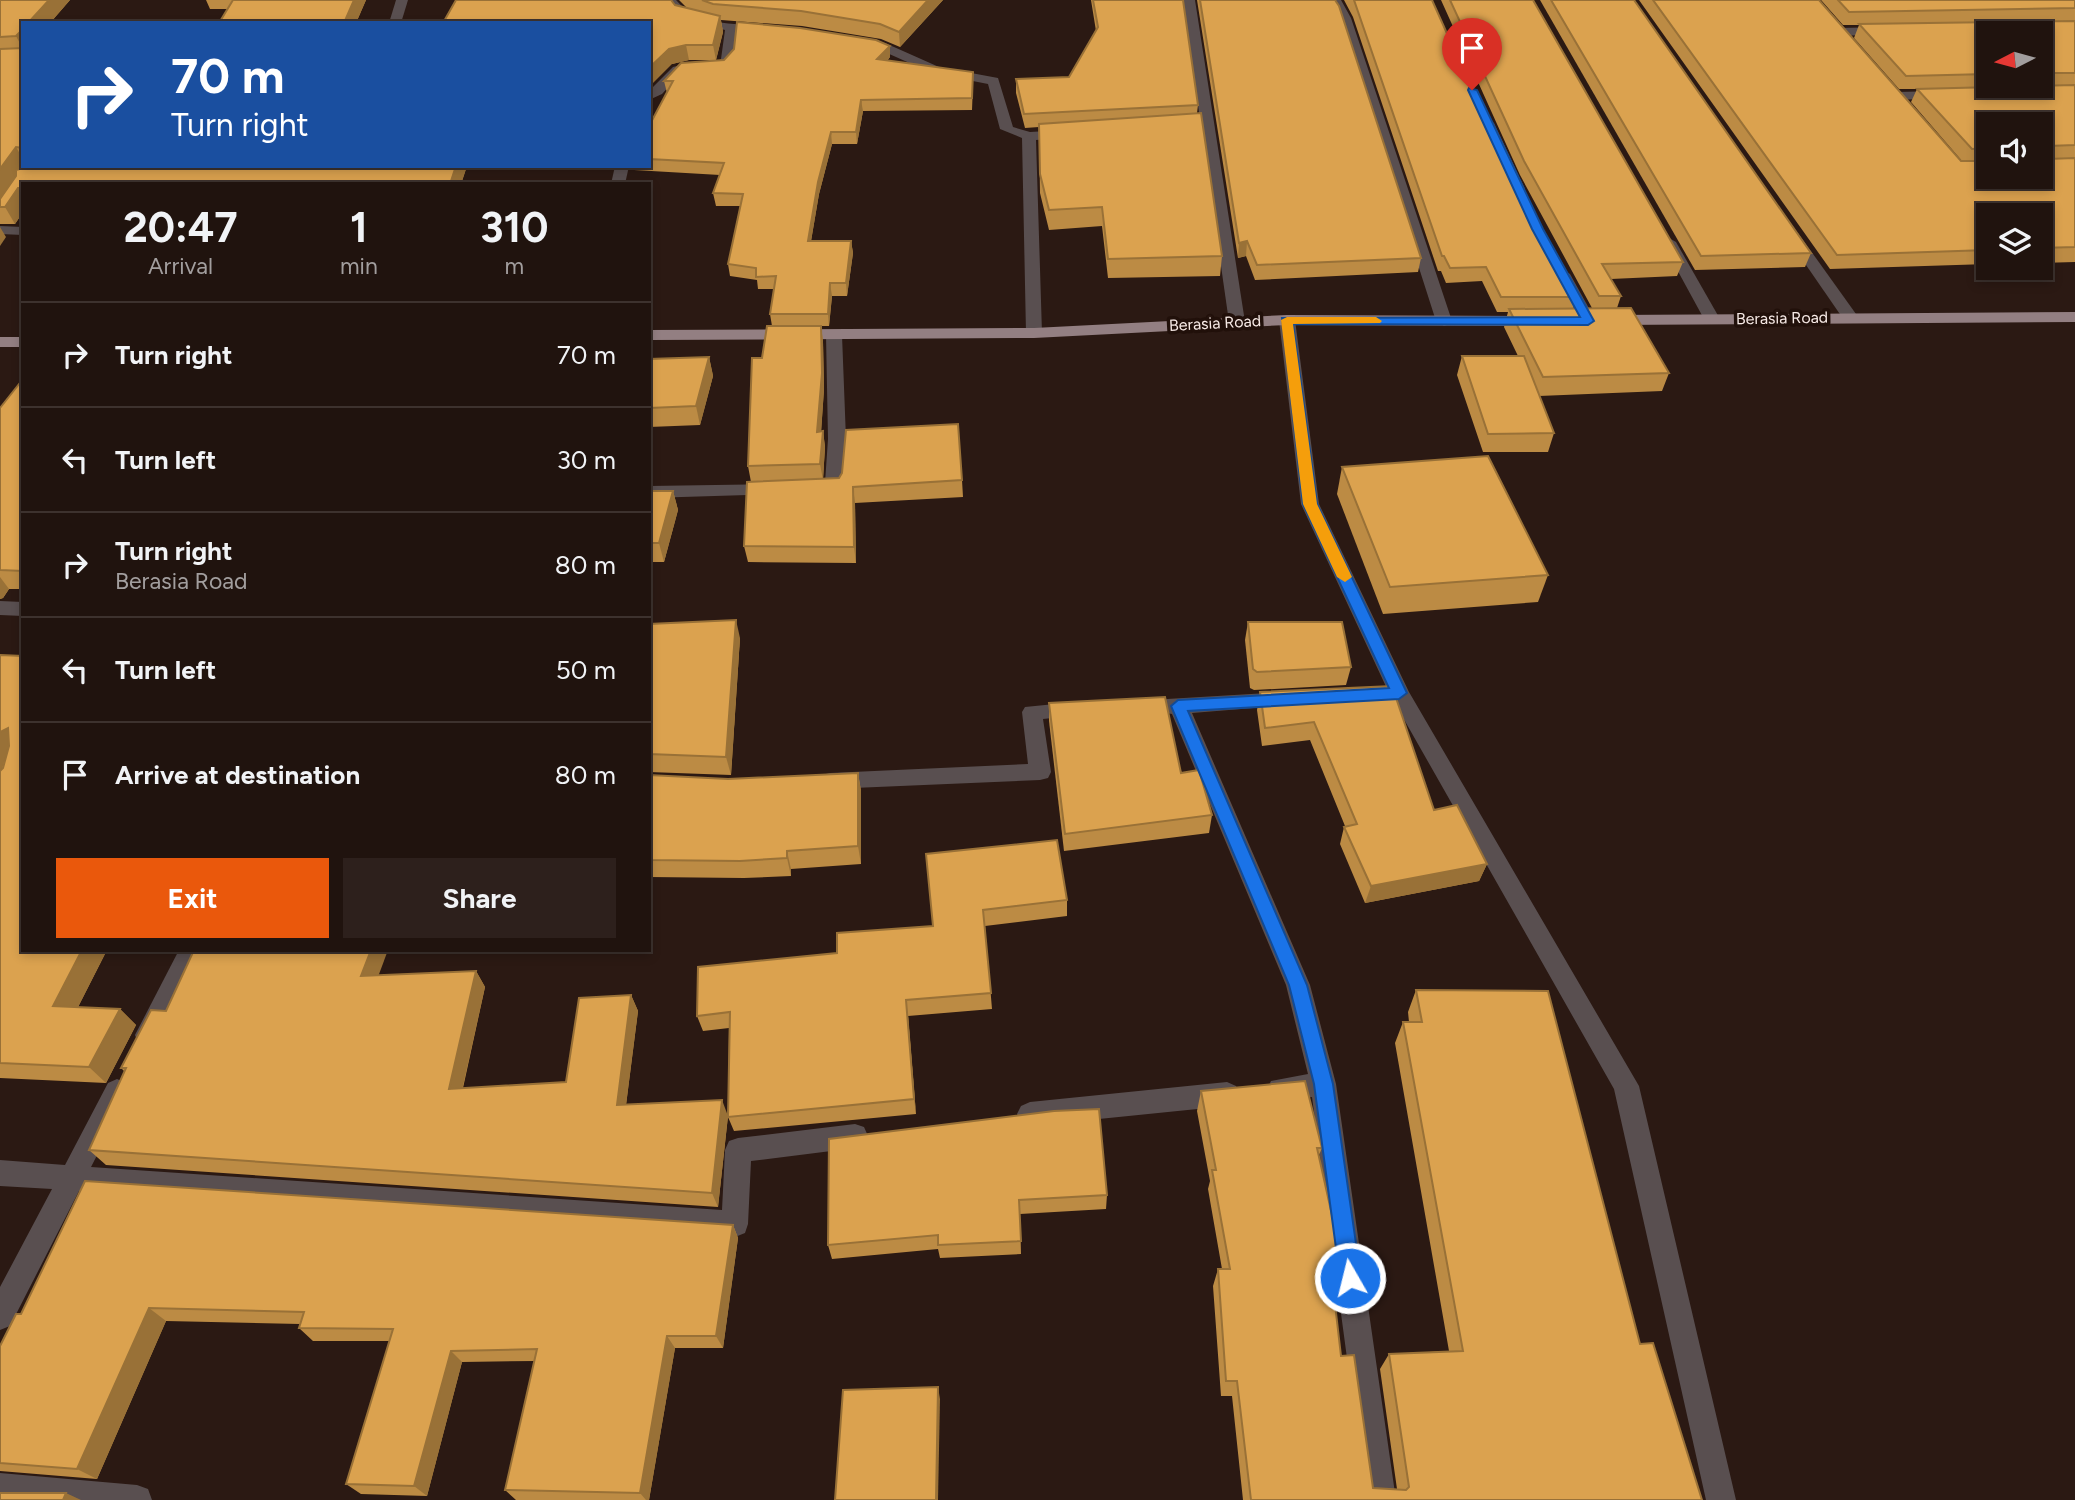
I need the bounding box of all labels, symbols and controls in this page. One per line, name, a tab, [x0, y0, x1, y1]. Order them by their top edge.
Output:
pin	[1442, 18, 1502, 90]
north arrow	[1976, 21, 2053, 98]
map controls	[1976, 21, 2053, 280]
icon: arrive	[1453, 29, 1491, 67]
text: 70 m	[171, 46, 284, 105]
icon: right	[56, 49, 147, 140]
text: Turn right	[171, 106, 309, 144]
button: sound	[1976, 112, 2053, 189]
text: 20:47	[123, 202, 238, 253]
text: 1	[350, 202, 368, 253]
text: 310	[480, 202, 549, 253]
button: layers	[1976, 203, 2053, 280]
text: Arrival	[148, 252, 213, 280]
text: min	[340, 252, 378, 280]
text: m	[505, 252, 524, 280]
street label: Berasia Road	[1736, 308, 1828, 328]
street label: Berasia Road	[1168, 311, 1262, 335]
icon: right	[56, 336, 94, 374]
text: Turn right	[115, 339, 232, 371]
text: 70 m	[557, 339, 616, 371]
icon: left	[56, 441, 94, 479]
text: Turn left	[115, 444, 216, 476]
text: 30 m	[557, 444, 616, 476]
text: Turn right	[115, 535, 232, 567]
icon: right	[56, 546, 94, 584]
text: 80 m	[555, 549, 616, 581]
text: Berasia Road	[115, 567, 248, 595]
icon: left	[56, 651, 94, 689]
text: Turn left	[115, 654, 216, 686]
text: 50 m	[556, 654, 616, 686]
icon: arrive	[56, 756, 94, 794]
text: Arrive at destination	[115, 759, 360, 791]
text: 80 m	[555, 759, 616, 791]
button: Exit	[56, 858, 329, 938]
button: Share	[343, 858, 616, 938]
position arrow	[1313, 1241, 1387, 1315]

